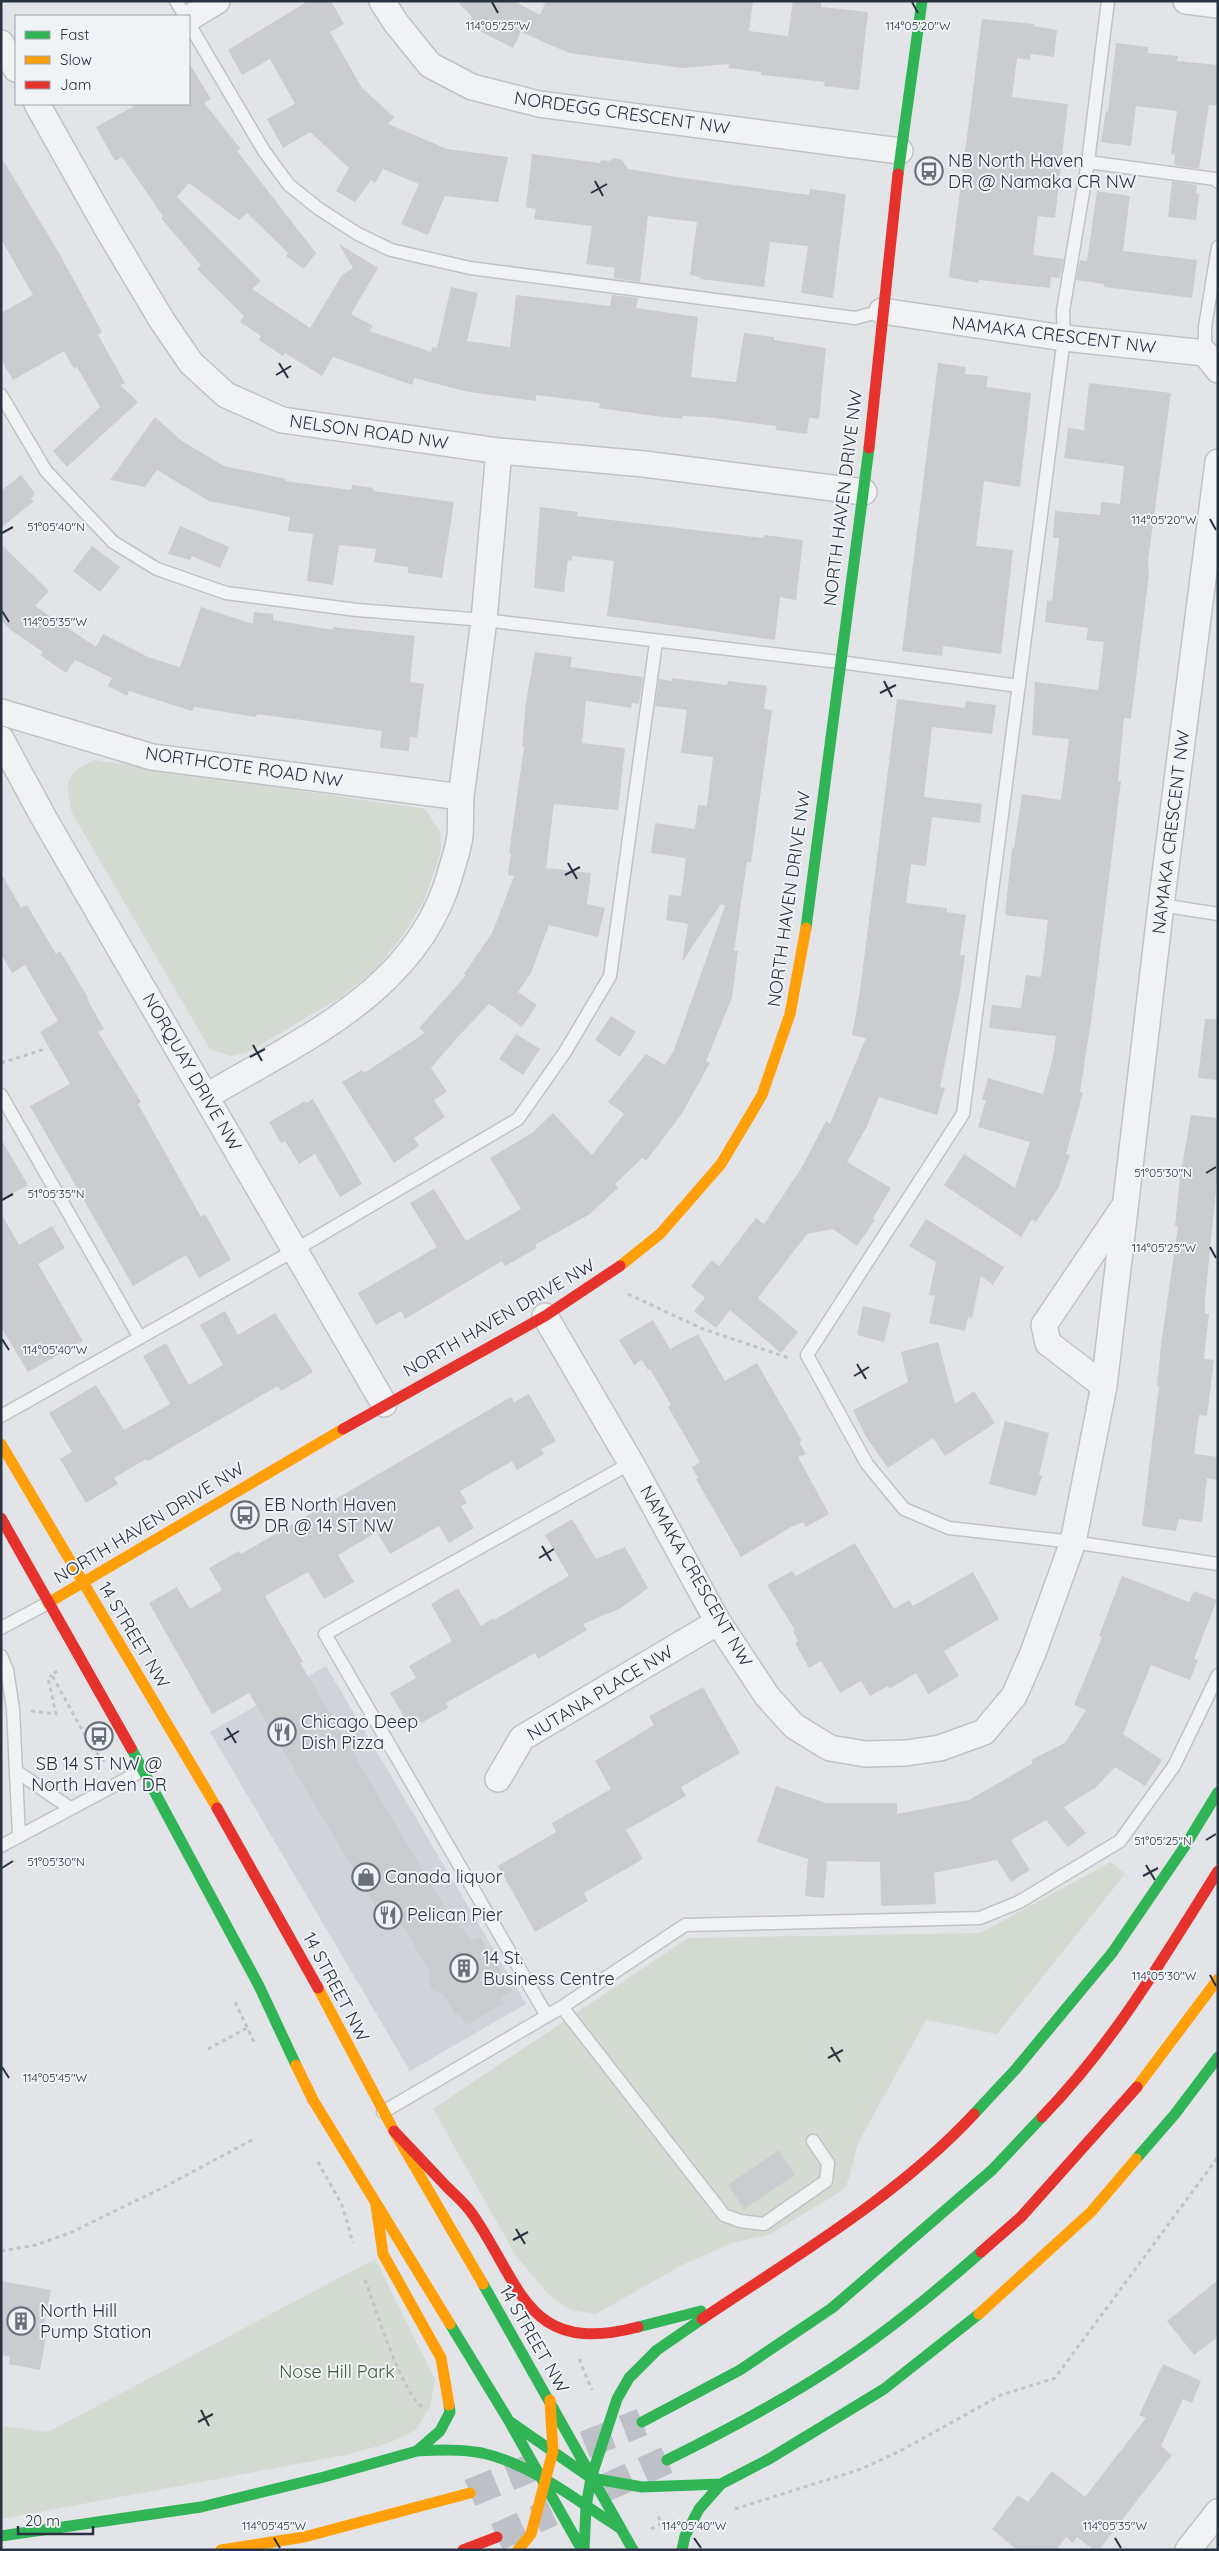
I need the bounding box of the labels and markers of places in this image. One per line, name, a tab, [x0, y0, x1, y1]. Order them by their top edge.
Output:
place label: NB North Haven DR @ Namaka CR NW	[948, 149, 1136, 193]
bus stop icon: NB North Haven DR @ Namaka CR NW	[914, 156, 944, 186]
place label: EB North Haven DR @ 14 ST NW	[264, 1493, 397, 1537]
bus stop icon: EB North Haven DR @ 14 ST NW	[230, 1500, 260, 1530]
place label: Chicago Deep Dish Pizza	[301, 1710, 418, 1754]
restaurant icon: Chicago Deep Dish Pizza	[267, 1717, 297, 1747]
bus stop icon: SB 14 ST NW @ North Haven DR	[84, 1721, 114, 1751]
place label: SB 14 ST NW @ North Haven DR	[31, 1752, 167, 1796]
shop icon: Canada liquor	[351, 1862, 381, 1892]
place label: Canada liquor	[385, 1865, 503, 1888]
restaurant icon: Pelican Pier	[373, 1900, 403, 1930]
place label: Pelican Pier	[407, 1903, 503, 1926]
place label: 14 St. Business Centre	[483, 1946, 615, 1990]
building icon: 14 St. Business Centre	[449, 1953, 479, 1983]
place label: North Hill Pump Station	[40, 2299, 151, 2343]
building icon: North Hill Pump Station	[6, 2306, 36, 2336]

